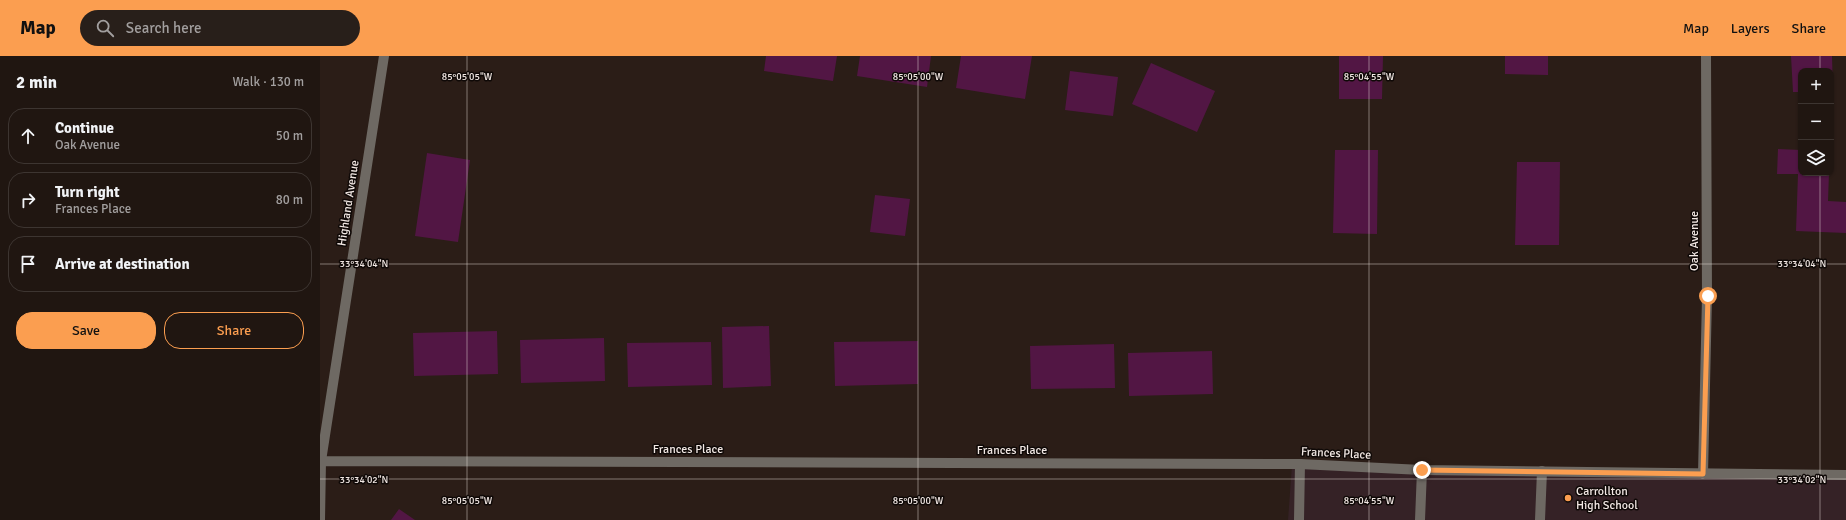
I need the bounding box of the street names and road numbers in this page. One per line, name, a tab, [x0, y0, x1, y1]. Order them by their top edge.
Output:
street label: Highland Avenue	[334, 159, 363, 247]
street label: Oak Avenue	[1687, 211, 1702, 271]
street label: Frances Place	[653, 442, 723, 457]
street label: Frances Place	[977, 443, 1047, 458]
street label: Frances Place	[1300, 444, 1372, 463]

